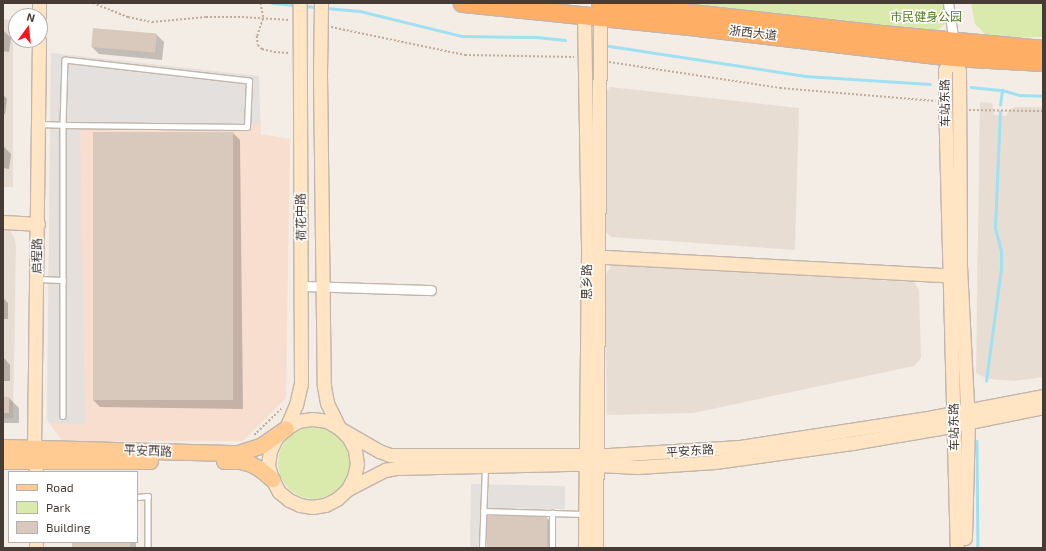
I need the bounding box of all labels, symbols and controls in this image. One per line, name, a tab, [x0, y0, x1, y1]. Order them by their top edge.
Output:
north arrow	[8, 8, 48, 48]
text: N	[25, 10, 36, 24]
park label: 市民健身公园	[890, 10, 962, 24]
street label: 浙西大道	[728, 23, 778, 43]
street label: 车站东路	[937, 79, 953, 127]
street label: 荷花中路	[293, 193, 309, 241]
street label: 启程路	[29, 238, 45, 274]
street label: 思乡路	[580, 264, 594, 300]
street label: 车站东路	[946, 403, 962, 451]
street label: 平安东路	[666, 442, 714, 460]
street label: 平安西路	[124, 443, 172, 459]
legend	[8, 471, 138, 543]
text: Road	[46, 480, 74, 494]
text: Park	[46, 500, 71, 514]
text: Building	[46, 520, 90, 534]

